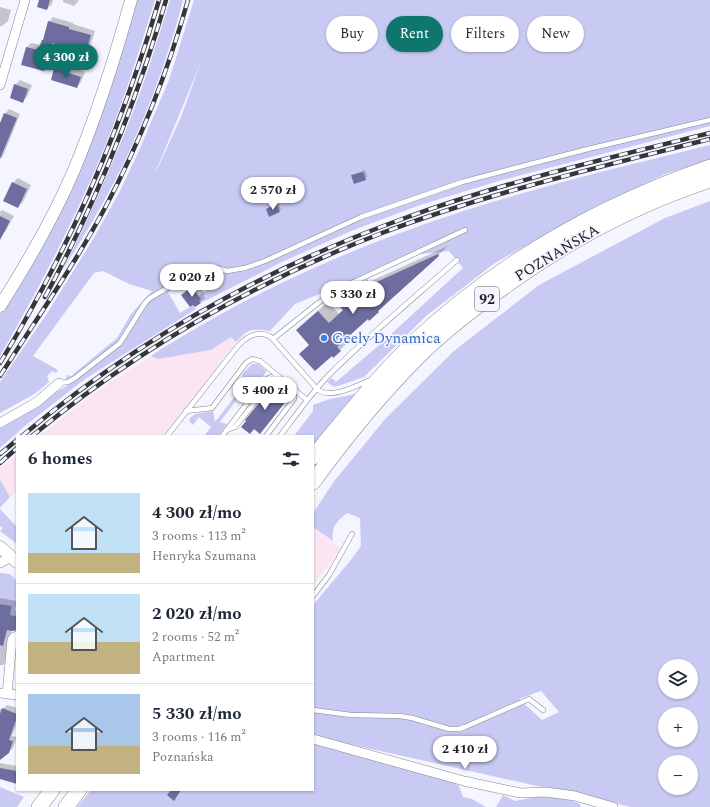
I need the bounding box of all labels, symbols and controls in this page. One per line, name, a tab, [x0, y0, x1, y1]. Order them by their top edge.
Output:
chip: Buy	[326, 16, 378, 52]
chip: Rent	[386, 16, 443, 52]
chip: Filters	[451, 16, 519, 52]
chip: New	[527, 16, 584, 52]
pin: 4 300 zł	[25, 44, 107, 78]
text: 4 300 zł	[43, 47, 89, 67]
pin: 2 570 zł	[232, 177, 314, 211]
text: 2 570 zł	[250, 180, 296, 200]
street label: POZNAŃSKA	[510, 219, 604, 287]
pin: 2 020 zł	[151, 264, 233, 298]
text: 2 020 zł	[169, 267, 215, 287]
pin: 5 330 zł	[312, 281, 394, 315]
text: 5 330 zł	[330, 284, 376, 304]
road number: 92	[475, 287, 499, 311]
place label: Geely Dynamica	[332, 327, 441, 350]
marker: Geely Dynamica	[319, 333, 329, 343]
pin: 5 400 zł	[224, 377, 306, 411]
text: 5 400 zł	[242, 380, 288, 400]
text: 6 homes	[28, 446, 93, 472]
icon: filters	[280, 448, 302, 470]
text: 4 300 zł/mo	[152, 500, 242, 526]
icon: home	[60, 509, 108, 557]
text: 3 rooms · 113 m²	[152, 526, 246, 546]
text: Henryka Szumana	[152, 546, 256, 566]
text: 2 020 zł/mo	[152, 601, 242, 627]
icon: home	[60, 610, 108, 658]
text: 2 rooms · 52 m²	[152, 627, 239, 647]
text: Apartment	[152, 647, 215, 667]
map controls	[658, 659, 698, 795]
button: layers	[658, 659, 698, 699]
text: 5 330 zł/mo	[152, 701, 242, 727]
button: +	[658, 707, 698, 747]
icon: home	[60, 710, 108, 758]
text: 3 rooms · 116 m²	[152, 727, 246, 747]
pin: 2 410 zł	[424, 736, 506, 770]
text: 2 410 zł	[442, 739, 488, 759]
text: Poznańska	[152, 747, 214, 767]
button: −	[658, 755, 698, 795]

